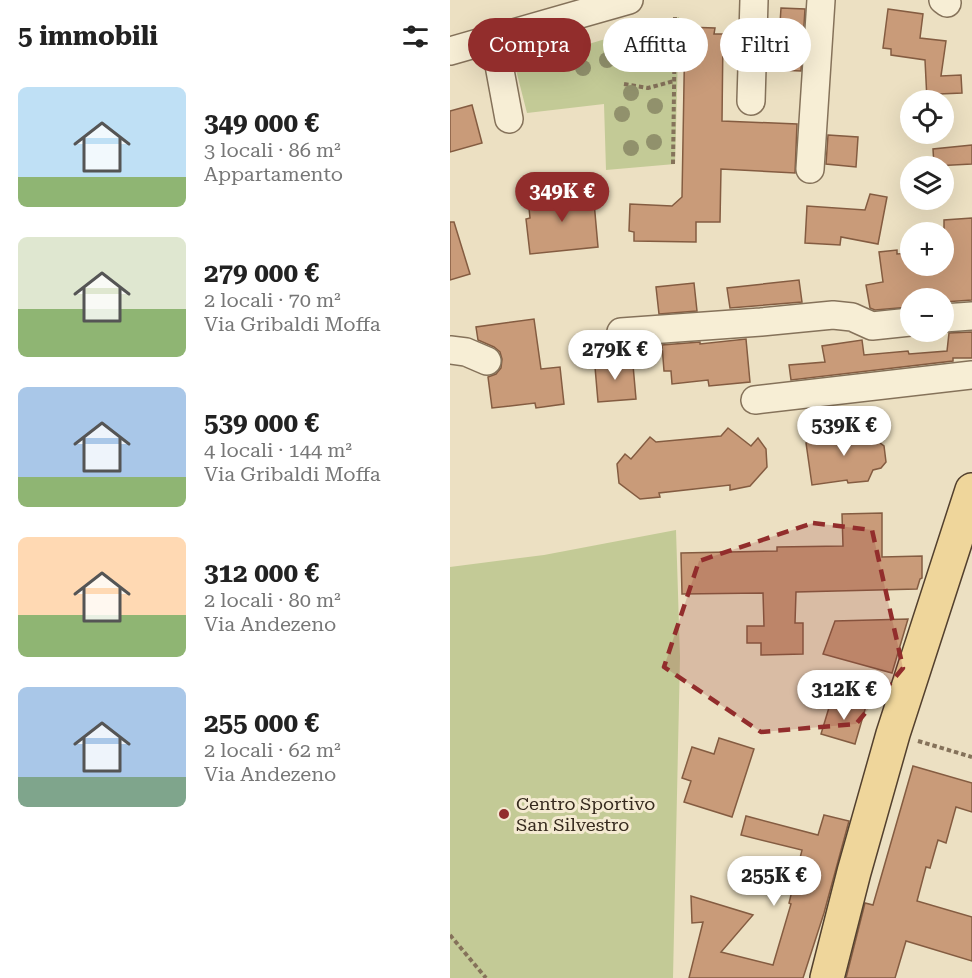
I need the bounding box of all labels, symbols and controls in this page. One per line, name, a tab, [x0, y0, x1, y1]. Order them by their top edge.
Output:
chip: Compra	[468, 18, 591, 72]
chip: Affitta	[603, 18, 708, 72]
chip: Filtri	[720, 18, 811, 72]
icon: filters	[399, 20, 432, 53]
text: 5 immobili	[18, 21, 158, 51]
map controls	[900, 90, 954, 342]
button: locate	[900, 90, 954, 144]
text: 349 000 €	[204, 108, 319, 138]
icon: home	[66, 111, 138, 183]
text: 3 locali · 86 m²	[204, 138, 341, 162]
button: layers	[900, 156, 954, 210]
text: Appartamento	[204, 162, 343, 186]
pin: 349K €	[513, 172, 611, 223]
text: 349K €	[529, 179, 595, 203]
button: +	[900, 222, 954, 276]
text: 279 000 €	[204, 258, 319, 288]
icon: home	[66, 261, 138, 333]
text: 2 locali · 70 m²	[204, 288, 341, 312]
button: −	[900, 288, 954, 342]
text: Via Gribaldi Moffa	[204, 312, 381, 336]
pin: 279K €	[566, 330, 664, 381]
text: 279K €	[582, 337, 648, 361]
pin: 539K €	[795, 406, 893, 457]
text: 539 000 €	[204, 408, 319, 438]
icon: home	[66, 411, 138, 483]
text: 539K €	[811, 413, 877, 437]
text: 4 locali · 144 m²	[204, 438, 352, 462]
text: Via Gribaldi Moffa	[204, 462, 381, 486]
text: 312 000 €	[204, 558, 319, 588]
icon: home	[66, 561, 138, 633]
text: 2 locali · 80 m²	[204, 588, 341, 612]
text: Via Andezeno	[204, 612, 336, 636]
pin: 312K €	[795, 670, 893, 721]
text: 312K €	[811, 677, 877, 701]
text: 255 000 €	[204, 708, 319, 738]
icon: home	[66, 711, 138, 783]
text: 2 locali · 62 m²	[204, 738, 341, 762]
text: Via Andezeno	[204, 762, 336, 786]
place label: Centro Sportivo San Silvestro	[516, 793, 655, 835]
marker: Centro Sportivo San Silvestro	[497, 807, 511, 821]
pin: 255K €	[725, 856, 823, 907]
text: 255K €	[741, 863, 807, 887]

